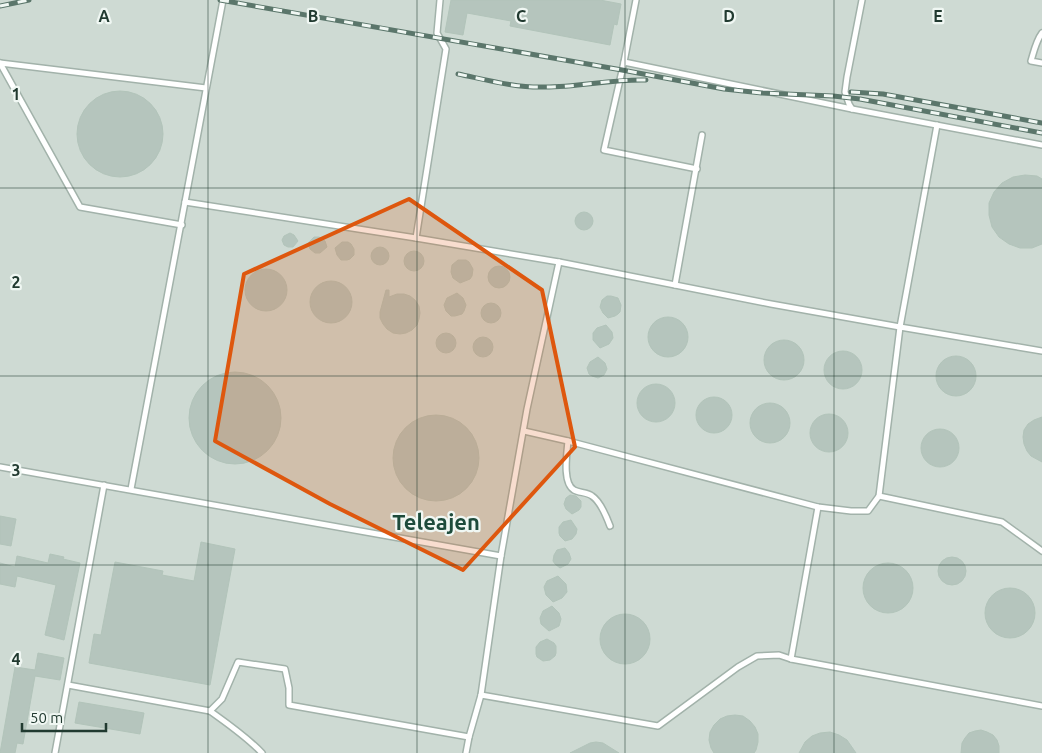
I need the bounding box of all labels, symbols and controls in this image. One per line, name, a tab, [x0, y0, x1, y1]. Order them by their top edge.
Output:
text: A	[98, 7, 110, 25]
text: B	[308, 7, 318, 25]
text: C	[516, 7, 526, 25]
text: D	[723, 7, 735, 25]
text: E	[933, 7, 943, 25]
text: 1	[11, 85, 21, 103]
text: 2	[11, 273, 21, 291]
text: 3	[11, 461, 21, 479]
district label: Teleajen	[392, 509, 480, 534]
text: 4	[11, 650, 21, 668]
scale bar	[22, 700, 106, 732]
text: 50 m	[30, 709, 63, 726]

